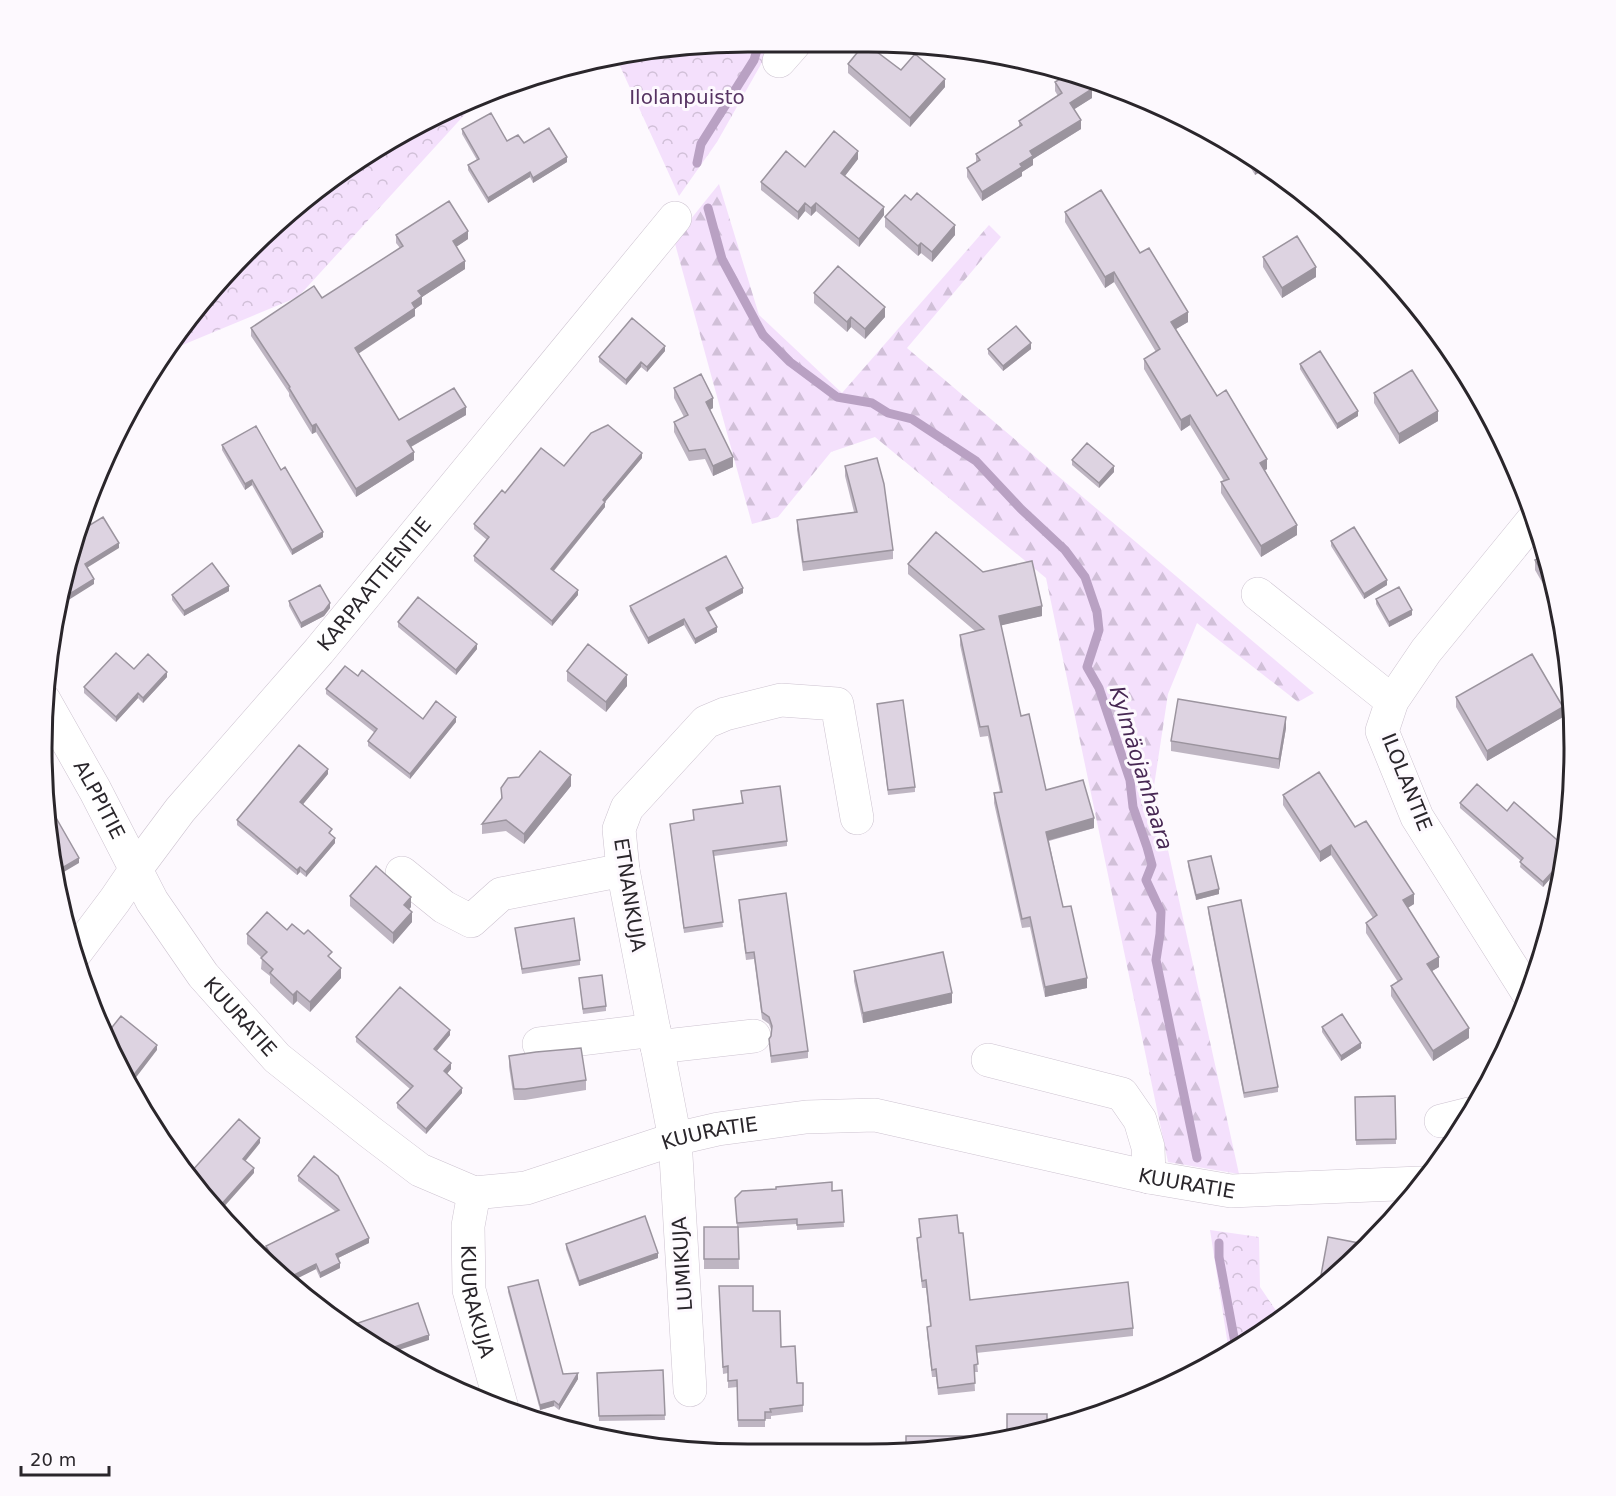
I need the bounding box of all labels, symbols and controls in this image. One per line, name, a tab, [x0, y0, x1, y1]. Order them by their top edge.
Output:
park label: Ilolanpuisto	[629, 85, 745, 109]
street label: KARPAATTIENTIE	[312, 512, 436, 656]
water label: Kylmäojanhaara	[1105, 683, 1177, 853]
street label: ILOLANTIE	[1377, 730, 1437, 834]
street label: ALPPITIE	[69, 756, 130, 843]
street label: ETNANKUJA	[609, 836, 651, 954]
street label: KUURATIE	[199, 972, 282, 1061]
street label: KUURATIE	[658, 1112, 759, 1155]
street label: KUURATIE	[1136, 1163, 1237, 1204]
street label: LUMIKUJA	[667, 1216, 697, 1312]
street label: KUURAKUJA	[456, 1245, 499, 1361]
scale bar	[21, 1439, 110, 1477]
text: 20 m	[30, 1449, 76, 1470]

